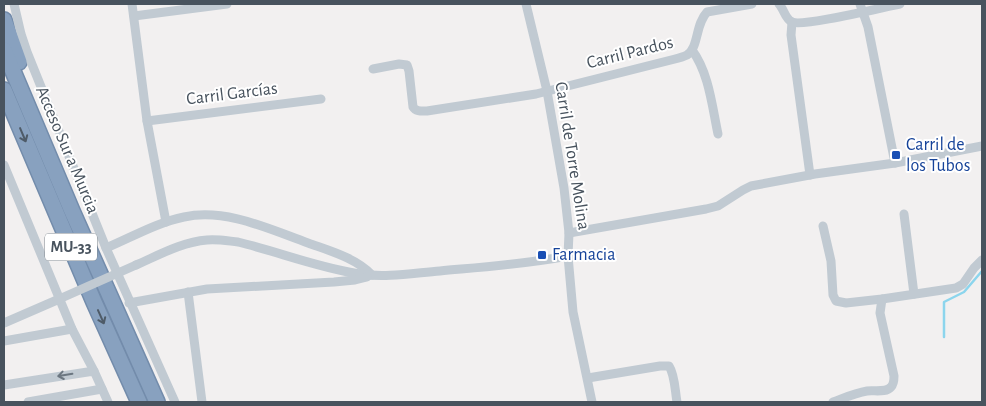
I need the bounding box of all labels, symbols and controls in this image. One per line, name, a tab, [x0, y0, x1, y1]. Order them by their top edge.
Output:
street label: Carril Pardos	[585, 34, 675, 72]
street label: Carril Garcías	[185, 79, 279, 109]
street label: Carril de Torre Molina	[551, 81, 593, 231]
street label: Acceso Sur a Murcia	[32, 84, 102, 216]
one-way arrow	[18, 127, 28, 142]
place label: Carril de los Tubos	[906, 136, 970, 175]
marker: Carril de los Tubos	[890, 149, 902, 161]
road number: MU-33	[45, 233, 97, 260]
place label: Farmacia	[552, 246, 616, 264]
marker: Farmacia	[536, 249, 548, 261]
one-way arrow	[96, 309, 106, 324]
one-way arrow	[58, 371, 74, 381]

